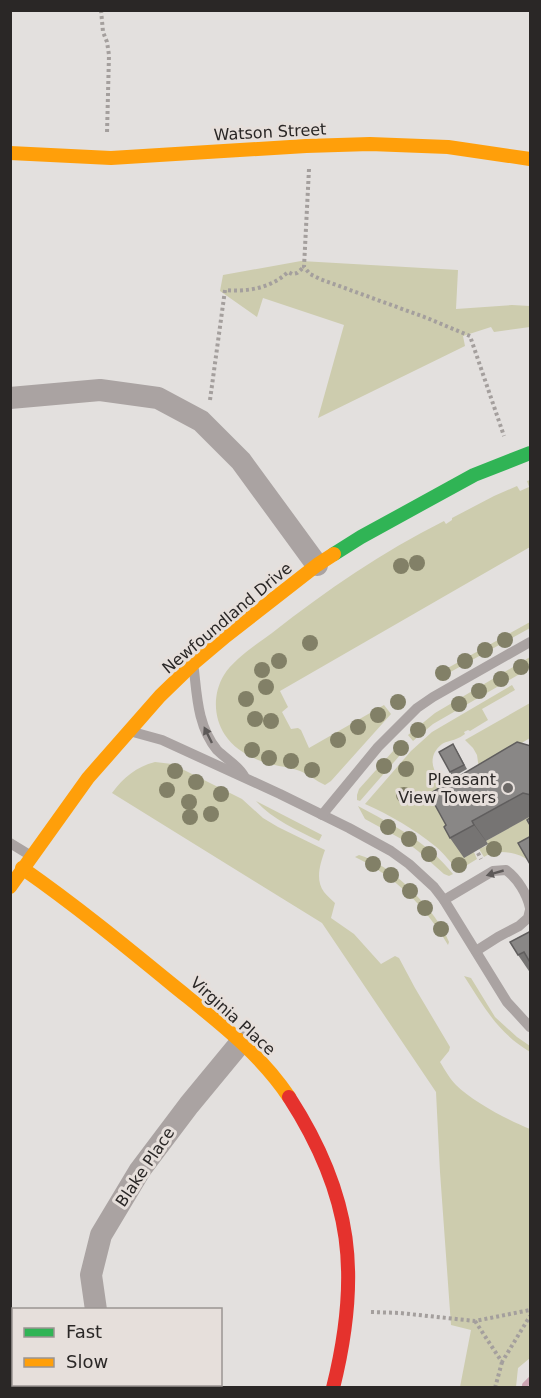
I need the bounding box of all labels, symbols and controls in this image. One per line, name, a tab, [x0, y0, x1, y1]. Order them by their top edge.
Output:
street label: Watson Street	[213, 120, 327, 144]
street label: Newfoundland Drive	[158, 558, 296, 678]
one-way arrow	[204, 726, 213, 743]
place label: Pleasant View Towers	[398, 770, 496, 807]
marker: Pleasant View Towers	[501, 781, 515, 795]
one-way arrow	[486, 869, 504, 878]
street label: Virginia Place	[187, 973, 279, 1059]
street label: Blake Place	[112, 1124, 178, 1210]
legend	[12, 1308, 222, 1386]
text: Fast	[66, 1321, 102, 1342]
text: Slow	[66, 1351, 108, 1372]

